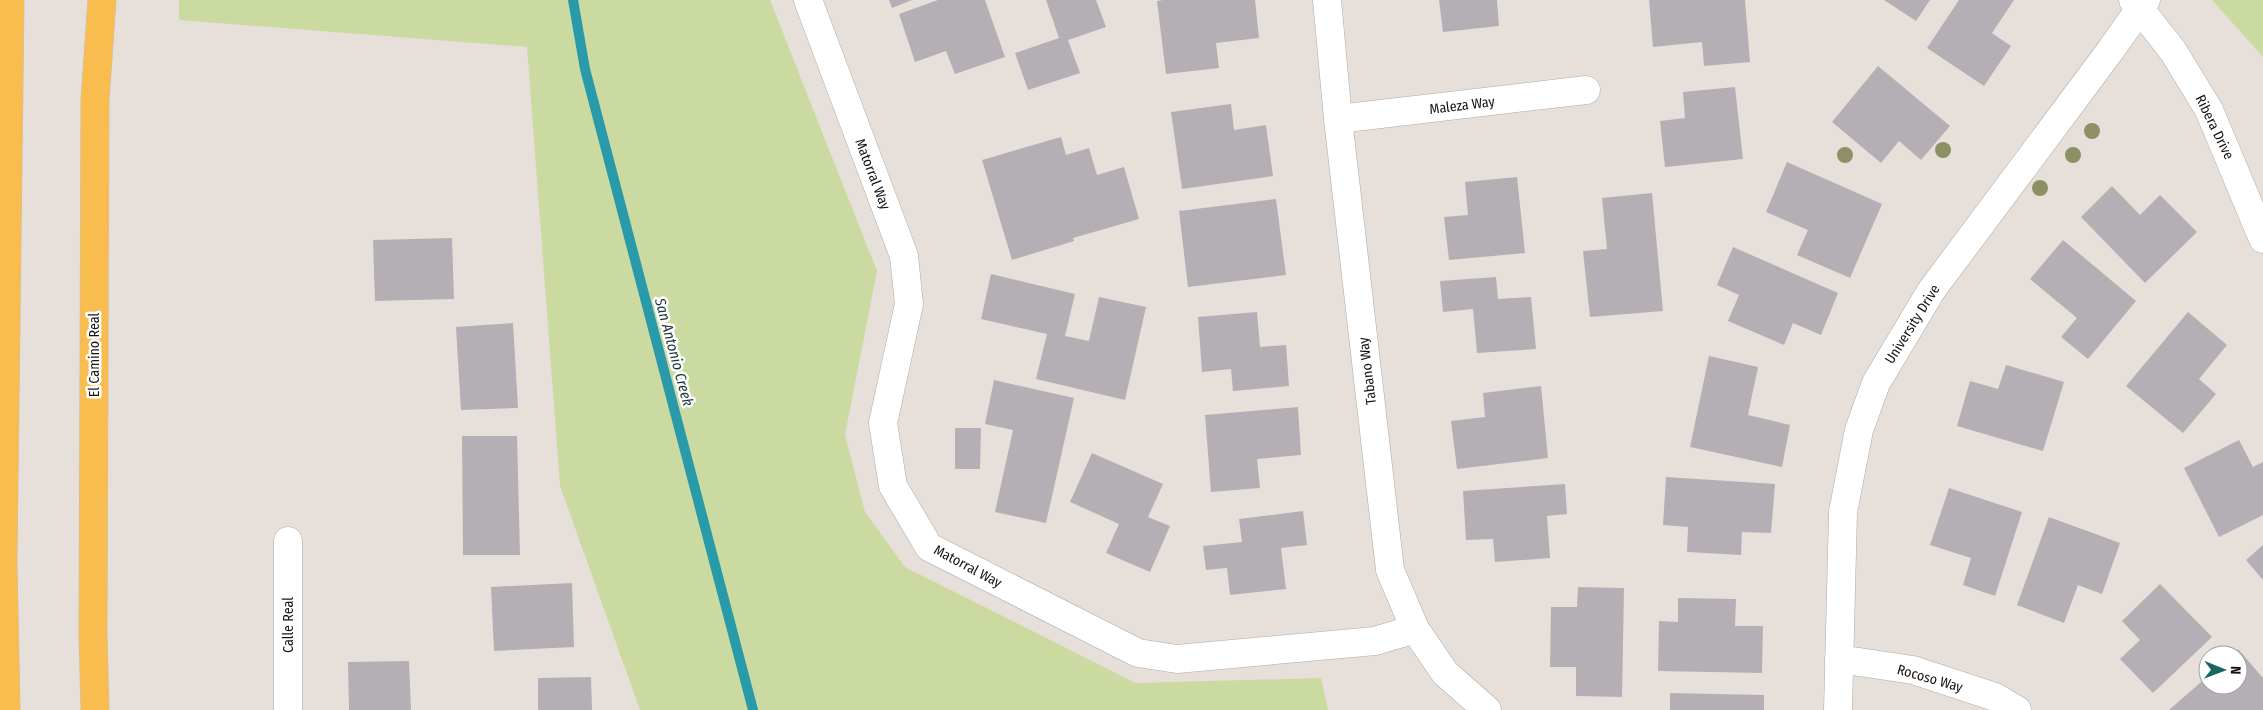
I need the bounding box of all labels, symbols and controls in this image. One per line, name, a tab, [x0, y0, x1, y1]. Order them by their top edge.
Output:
street label: Ribera Drive	[2192, 92, 2238, 162]
street label: Maleza Way	[1428, 93, 1496, 118]
street label: Matorral Way	[851, 136, 894, 213]
street label: University Drive	[1881, 281, 1944, 367]
water label: San Antonio Creek	[651, 295, 697, 409]
street label: El Camino Real	[86, 313, 103, 397]
street label: Tabano Way	[1355, 336, 1380, 406]
street label: Matorral Way	[931, 541, 1005, 592]
street label: Calle Real	[280, 597, 297, 653]
north arrow	[2198, 645, 2248, 695]
street label: Rocoso Way	[1895, 661, 1965, 696]
text: N	[2227, 666, 2244, 675]

